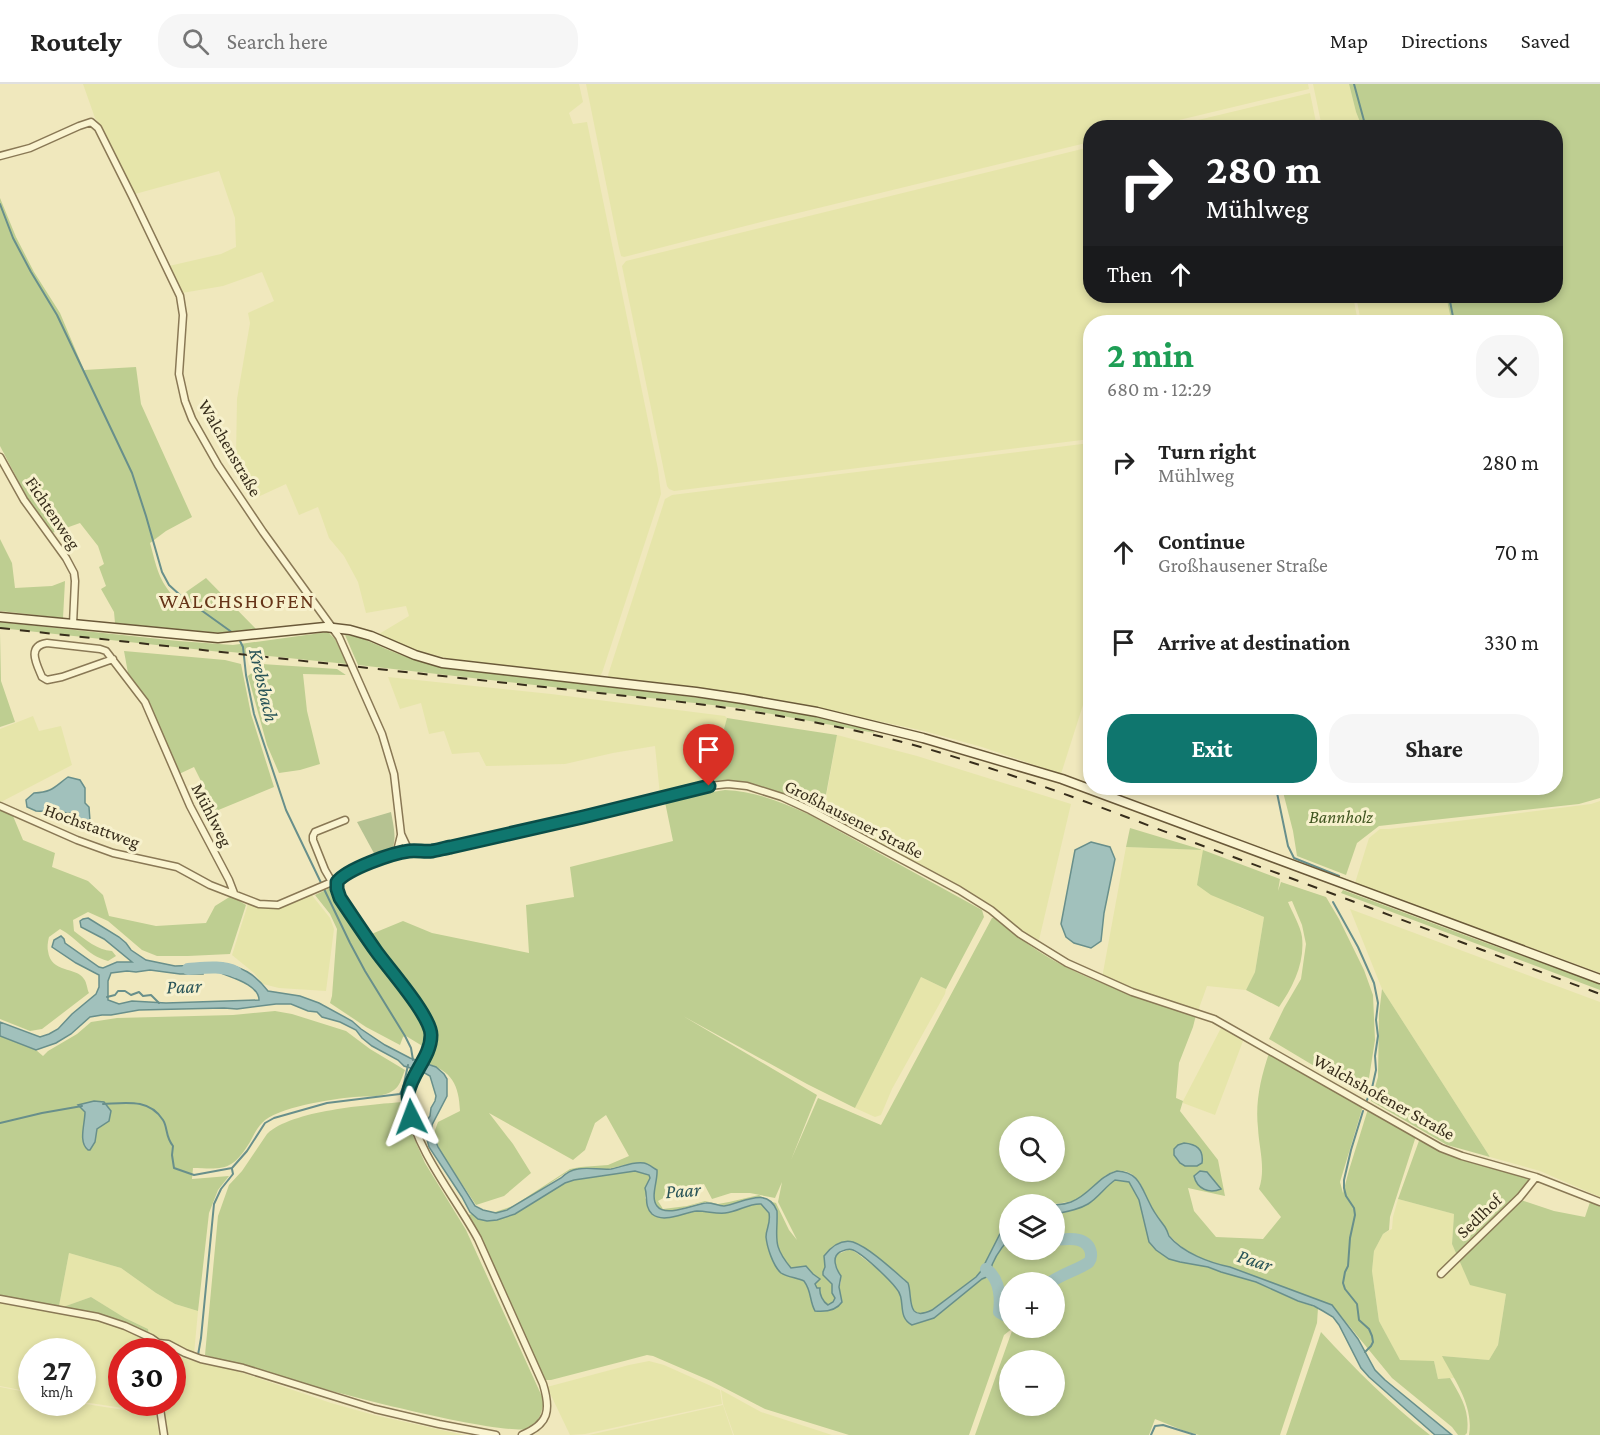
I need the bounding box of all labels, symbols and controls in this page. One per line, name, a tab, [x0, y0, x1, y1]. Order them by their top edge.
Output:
search box	[158, 14, 578, 68]
icon: search	[179, 25, 212, 58]
text: Routely	[30, 26, 122, 57]
text: Search here	[227, 29, 328, 54]
text: Map	[1330, 29, 1368, 53]
text: Directions	[1401, 29, 1488, 53]
text: Saved	[1521, 29, 1570, 53]
icon: right	[1107, 144, 1185, 222]
text: 280 m	[1206, 145, 1321, 192]
text: Mühlweg	[1206, 194, 1309, 224]
icon: ahead	[1164, 258, 1197, 291]
text: Then	[1107, 262, 1152, 287]
text: 2 min	[1107, 335, 1194, 375]
button: close	[1476, 335, 1539, 398]
text: 680 m · 12:29	[1107, 378, 1212, 400]
street label: Walchenstraße	[194, 396, 266, 500]
text: Turn right	[1158, 439, 1256, 464]
icon: right	[1107, 446, 1140, 479]
text: 280 m	[1482, 450, 1539, 475]
text: Mühlweg	[1158, 464, 1234, 486]
street label: Fichtenweg	[21, 473, 85, 553]
text: Continue	[1158, 529, 1245, 554]
icon: ahead	[1107, 536, 1140, 569]
text: 70 m	[1495, 540, 1539, 565]
text: Großhausener Straße	[1158, 554, 1328, 576]
district label: WALCHSHOFEN	[159, 589, 315, 613]
icon: arrive	[1107, 626, 1140, 659]
text: Arrive at destination	[1158, 630, 1350, 655]
text: 330 m	[1484, 630, 1539, 655]
water label: Krebsbach	[245, 646, 283, 724]
button: Exit	[1107, 714, 1317, 783]
button: Share	[1329, 714, 1539, 783]
pin	[683, 724, 734, 786]
icon: arrive	[692, 733, 725, 766]
street label: Großhausener Straße	[781, 775, 927, 863]
street label: Mühlweg	[188, 780, 237, 850]
street label: Hochstattweg	[41, 799, 143, 853]
park label: Bannholz	[1309, 807, 1373, 827]
water label: Paar	[166, 974, 203, 998]
street label: Walchshofener Straße	[1310, 1050, 1458, 1144]
position arrow	[379, 1085, 443, 1149]
map controls	[999, 1116, 1065, 1416]
button: search	[999, 1116, 1065, 1182]
water label: Paar	[665, 1178, 702, 1202]
street label: Sedlhof	[1452, 1189, 1507, 1242]
button: layers	[999, 1194, 1065, 1260]
water label: Paar	[1235, 1244, 1276, 1276]
button: +	[999, 1272, 1065, 1338]
speed limit sign: 30	[108, 1338, 186, 1416]
button: −	[999, 1350, 1065, 1416]
text: 27	[42, 1353, 72, 1386]
text: km/h	[41, 1384, 73, 1400]

